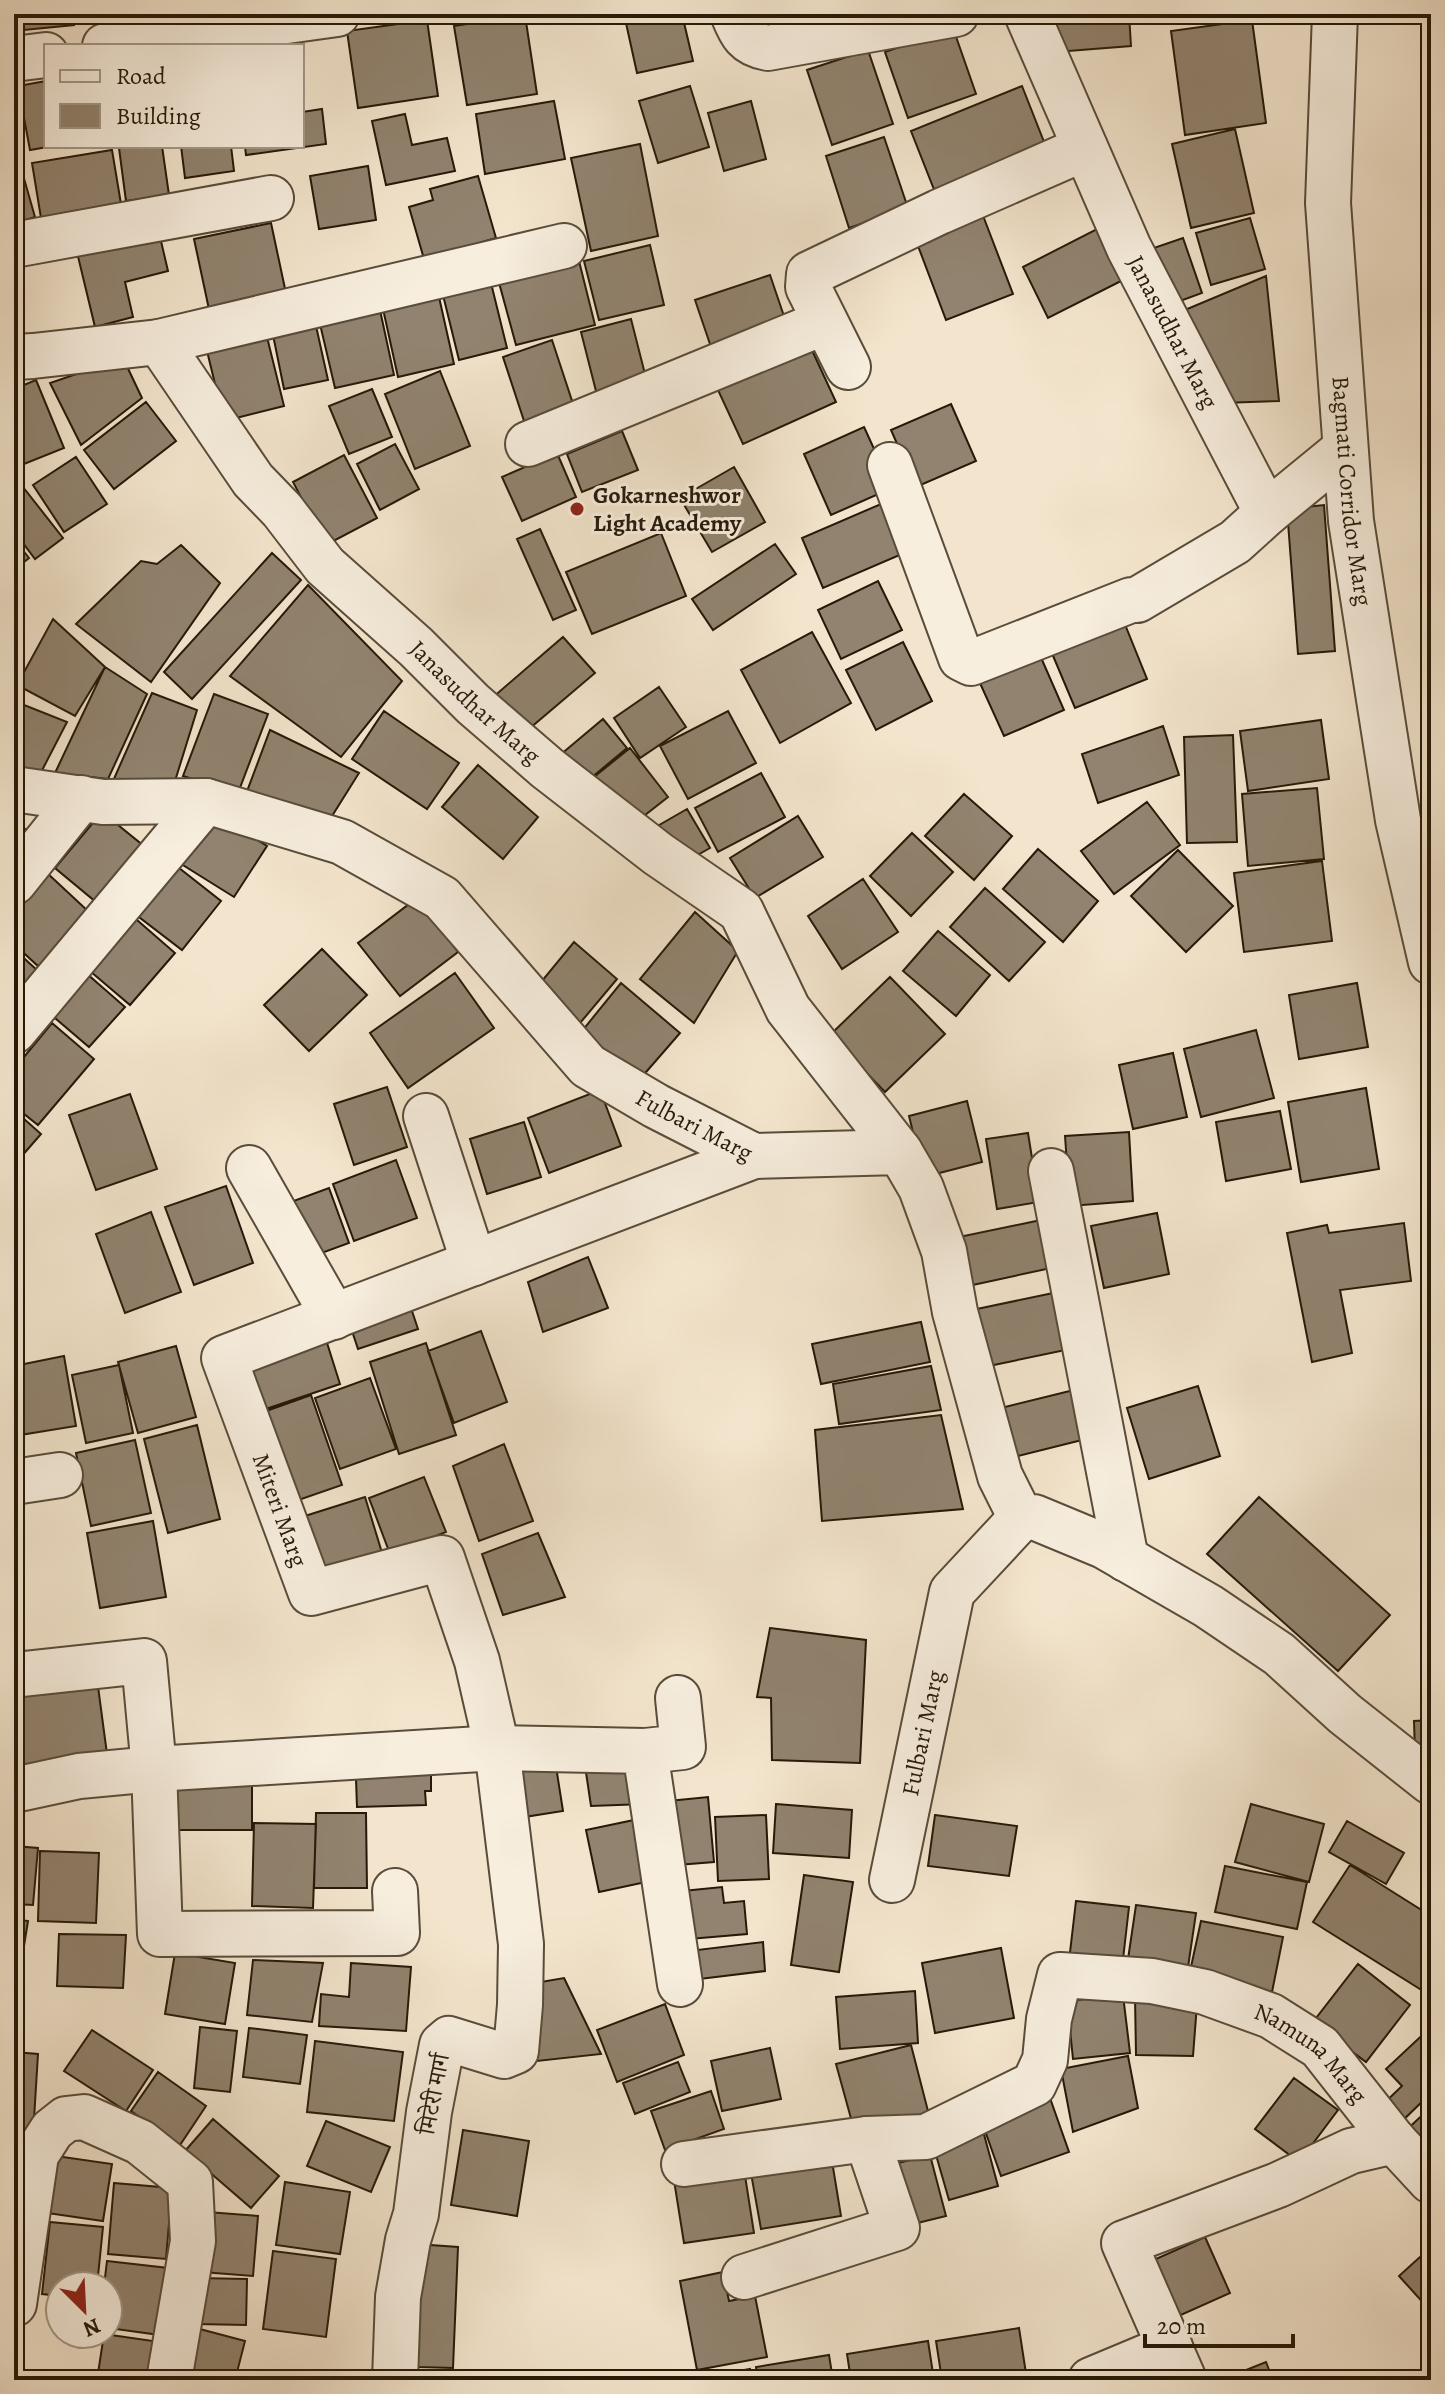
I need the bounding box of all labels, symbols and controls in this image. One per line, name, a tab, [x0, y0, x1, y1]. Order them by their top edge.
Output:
legend	[44, 44, 304, 148]
text: Road	[116, 60, 166, 92]
text: Building	[116, 100, 201, 132]
street label: Janasudhar Marg	[1120, 250, 1226, 414]
street label: Bagmati Corridor Marg	[1325, 375, 1380, 608]
place label: Gokarneshwor Light Academy	[593, 479, 742, 539]
marker: Gokarneshwor Light Academy	[568, 500, 586, 518]
street label: Janasudhar Marg	[402, 633, 547, 771]
street label: Fulbari Marg	[630, 1082, 758, 1169]
street label: Miteri Marg	[245, 1449, 315, 1571]
street label: Fulbari Marg	[894, 1667, 951, 1799]
street label: Namuna Marg	[1250, 1995, 1374, 2110]
street label: मिटेरी मार्ग	[410, 2049, 458, 2138]
north arrow	[44, 2270, 124, 2350]
scale bar	[1145, 2298, 1293, 2348]
text: N	[78, 2310, 105, 2344]
text: 20 m	[1157, 2310, 1206, 2342]

